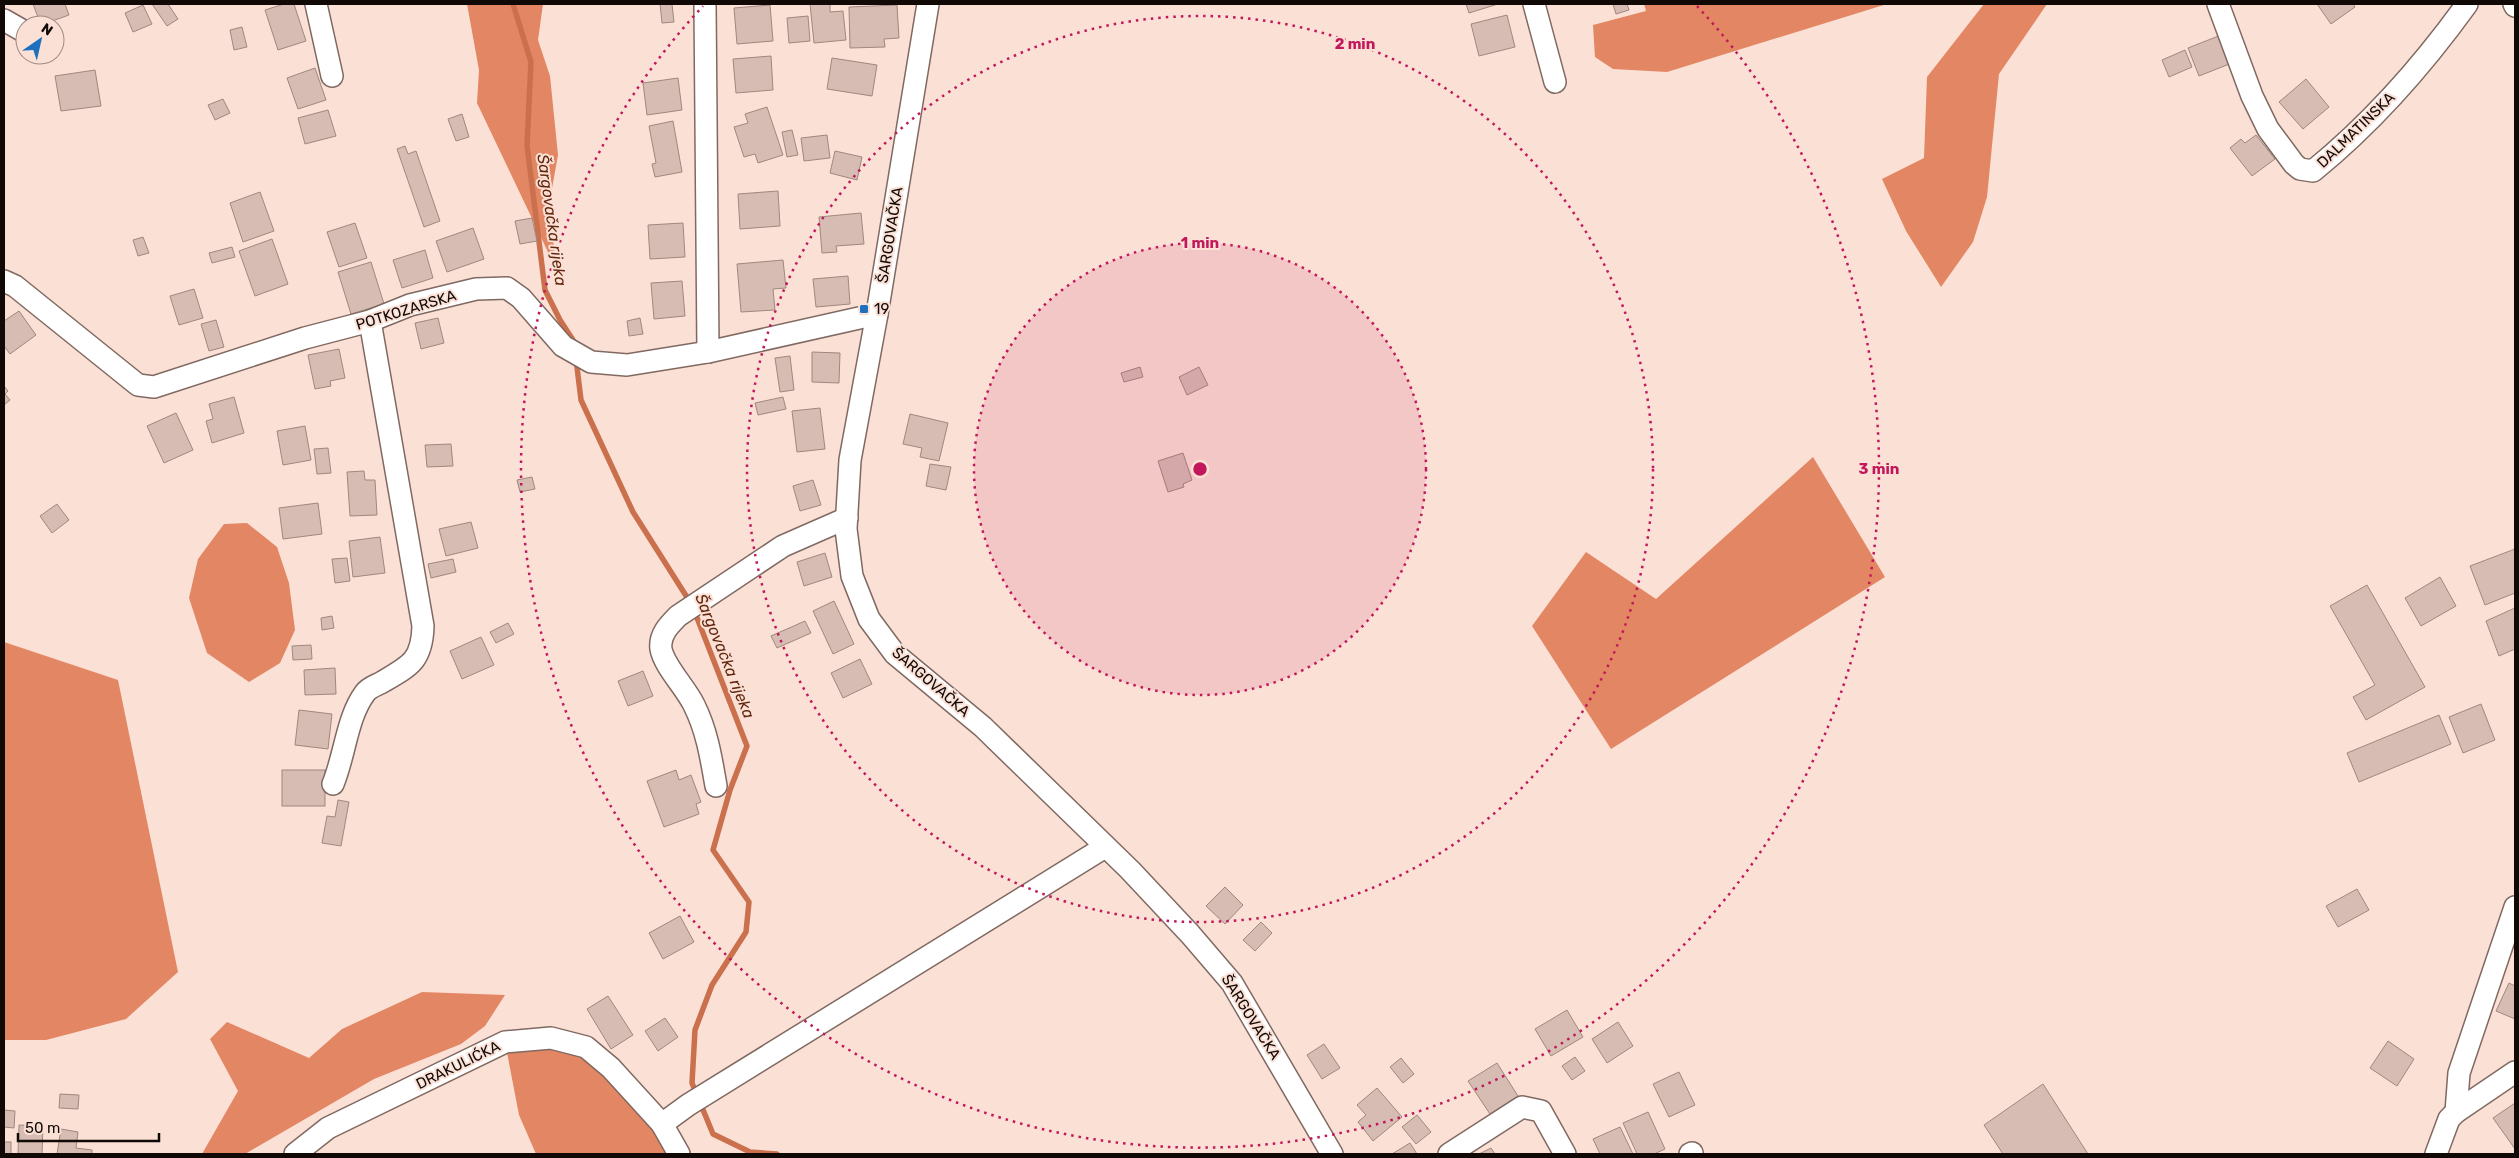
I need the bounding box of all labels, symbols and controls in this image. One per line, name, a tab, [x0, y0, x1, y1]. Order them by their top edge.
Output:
north arrow	[15, 15, 65, 65]
text: N	[38, 20, 56, 40]
text: 2 min	[1335, 35, 1375, 53]
street label: DALMATINSKA	[2313, 88, 2399, 172]
water label: Šargovačka rijeka	[533, 153, 572, 287]
street label: ŠARGOVAČKA	[874, 186, 906, 284]
text: 1 min	[1181, 234, 1219, 252]
street label: POTKOZARSKA	[354, 286, 458, 334]
place label: 19	[874, 300, 889, 318]
marker: 19	[858, 303, 870, 315]
centre of rings	[1191, 460, 1209, 478]
text: 3 min	[1859, 460, 1899, 478]
water label: Šargovačka rijeka	[691, 590, 760, 721]
street label: ŠARGOVAČKA	[888, 643, 974, 721]
street label: ŠARGOVAČKA	[1218, 971, 1284, 1063]
street label: DRAKULIĆKA	[413, 1037, 503, 1093]
scale bar	[18, 1110, 159, 1142]
text: 50 m	[25, 1119, 60, 1137]

